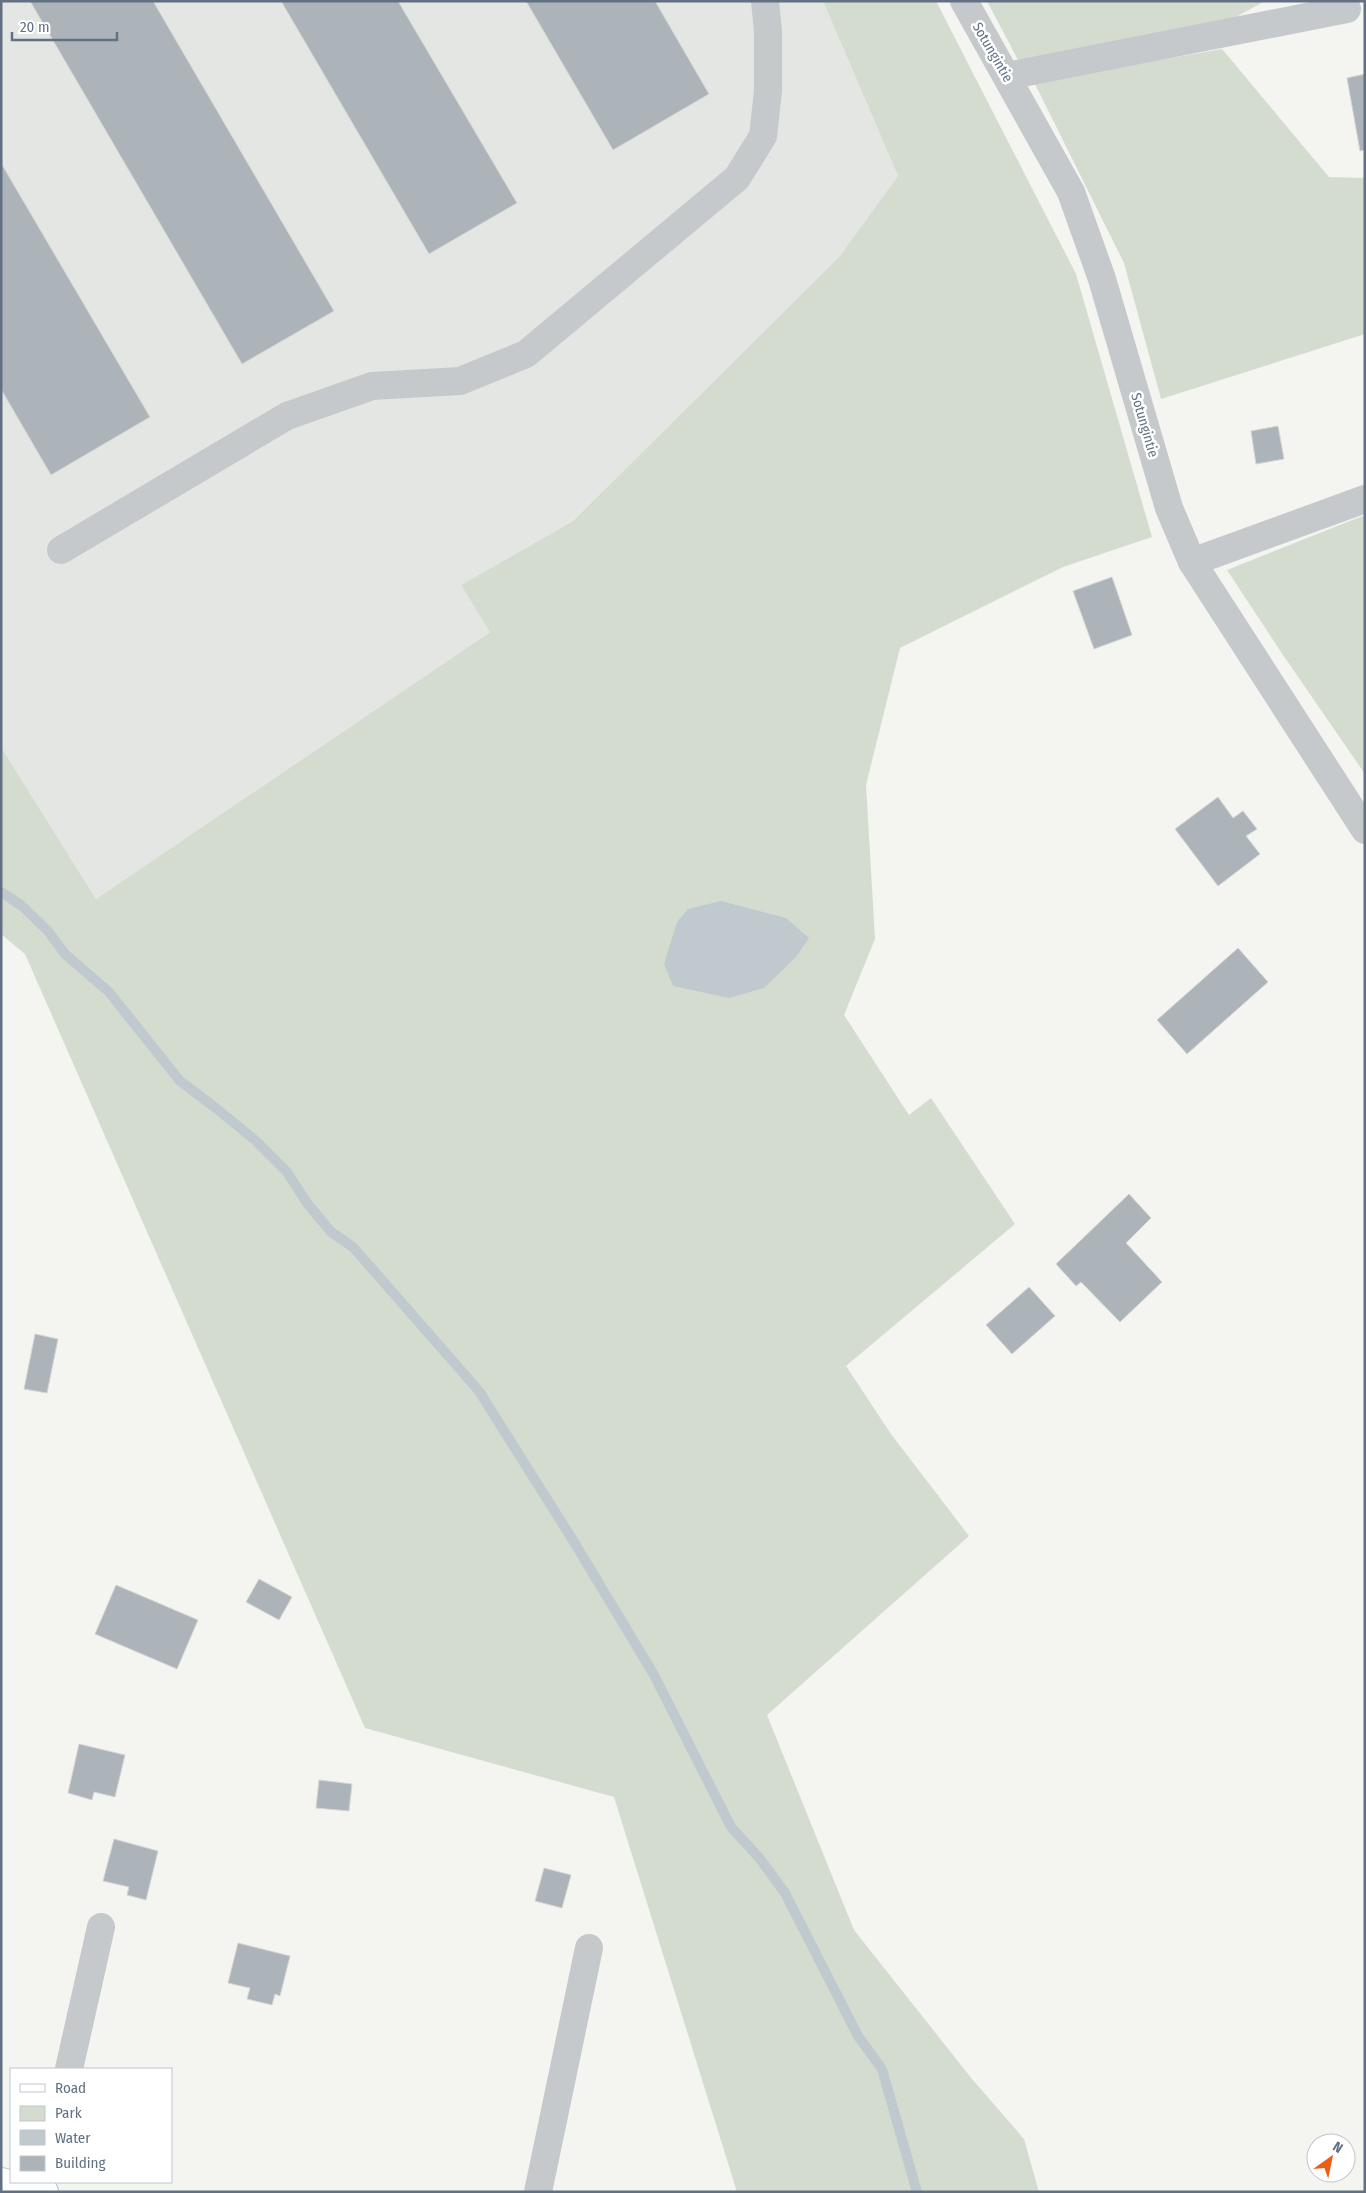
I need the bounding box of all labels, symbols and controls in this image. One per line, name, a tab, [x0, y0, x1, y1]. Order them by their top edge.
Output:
scale bar	[12, 10, 118, 42]
text: 20 m	[20, 18, 50, 36]
street label: Sotungintie	[969, 19, 1016, 85]
street label: Sotungintie	[1127, 391, 1162, 459]
legend	[10, 2068, 172, 2183]
text: Road	[55, 2079, 86, 2097]
text: Park	[55, 2104, 82, 2122]
text: Water	[55, 2129, 91, 2147]
north arrow	[1306, 2133, 1356, 2183]
text: N	[1330, 2138, 1346, 2157]
text: Building	[55, 2154, 106, 2172]

